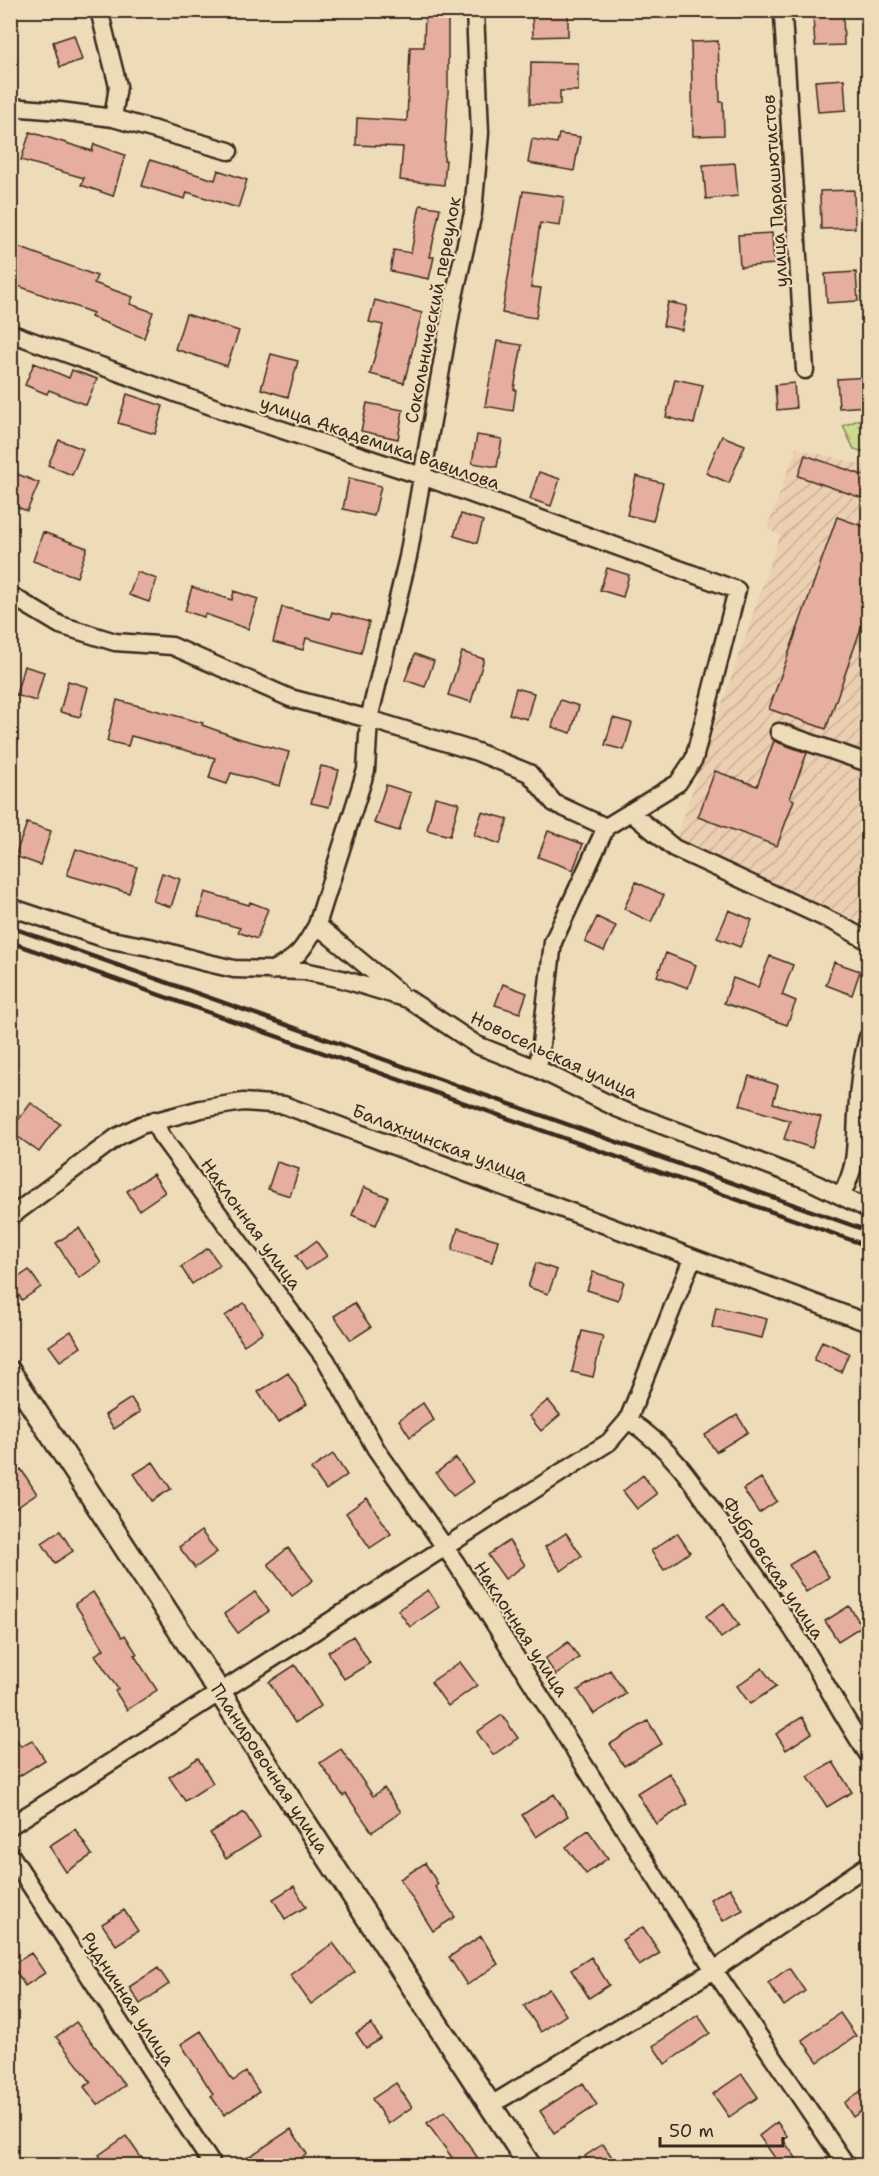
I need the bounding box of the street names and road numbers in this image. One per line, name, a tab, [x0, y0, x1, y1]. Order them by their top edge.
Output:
street label: улица Парашютистов	[756, 94, 794, 288]
street label: Сокольнический переулок	[399, 194, 467, 425]
street label: улица Академика Вавилова	[257, 391, 503, 495]
street label: Новосельская улица	[466, 1006, 642, 1104]
street label: Балахнинская улица	[349, 1098, 531, 1188]
street label: Наклонная улица	[195, 1153, 307, 1295]
street label: Фубровская улица	[716, 1492, 830, 1644]
street label: Наклонная улица	[468, 1557, 574, 1701]
street label: Планировочная улица	[205, 1679, 334, 1858]
street label: Рудничная улица	[76, 1927, 180, 2071]

